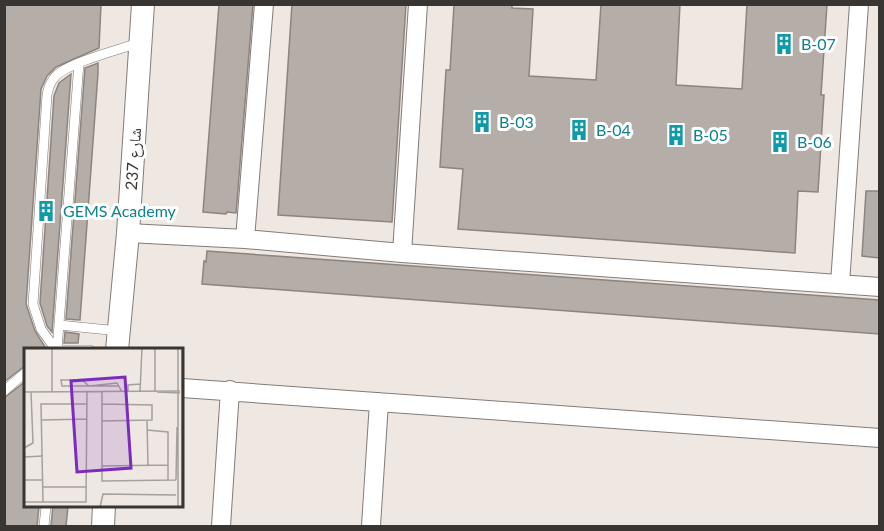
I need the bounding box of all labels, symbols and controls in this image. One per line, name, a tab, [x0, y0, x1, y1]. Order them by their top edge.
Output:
building icon: B-07	[772, 32, 796, 56]
place label: B-07	[801, 34, 836, 53]
building icon: B-03	[470, 110, 494, 134]
place label: B-03	[499, 112, 534, 131]
building icon: B-04	[567, 118, 591, 142]
place label: B-04	[596, 120, 631, 139]
building icon: B-05	[664, 123, 688, 147]
place label: B-05	[693, 125, 728, 144]
street label: شارع 237	[121, 127, 146, 191]
building icon: B-06	[768, 130, 792, 154]
place label: B-06	[797, 132, 832, 151]
building icon: GEMS Academy	[34, 199, 58, 223]
place label: GEMS Academy	[63, 201, 177, 220]
inset map	[24, 348, 183, 507]

